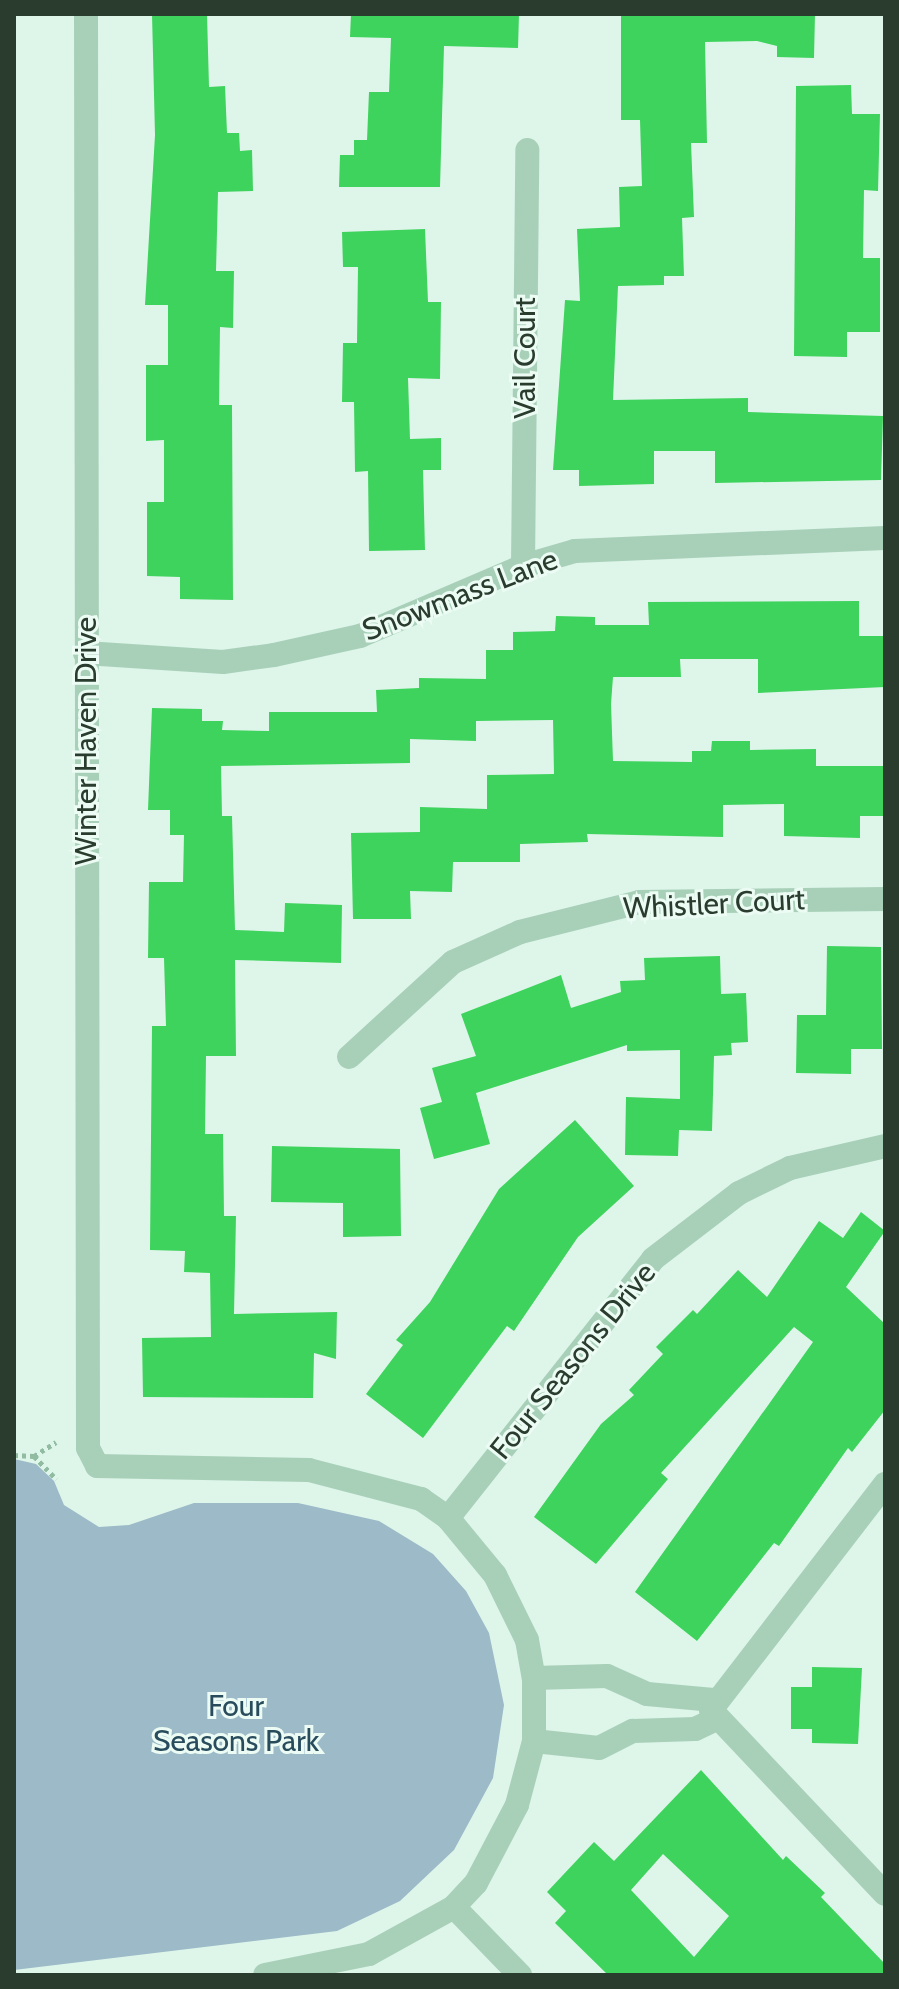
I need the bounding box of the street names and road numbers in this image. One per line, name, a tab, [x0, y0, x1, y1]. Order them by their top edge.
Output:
street label: Vail Court	[507, 297, 543, 419]
street label: Snowmass Lane	[357, 541, 563, 649]
street label: Winter Haven Drive	[68, 617, 104, 865]
street label: Whistler Court	[622, 881, 806, 927]
street label: Four Seasons Drive	[483, 1256, 663, 1466]

